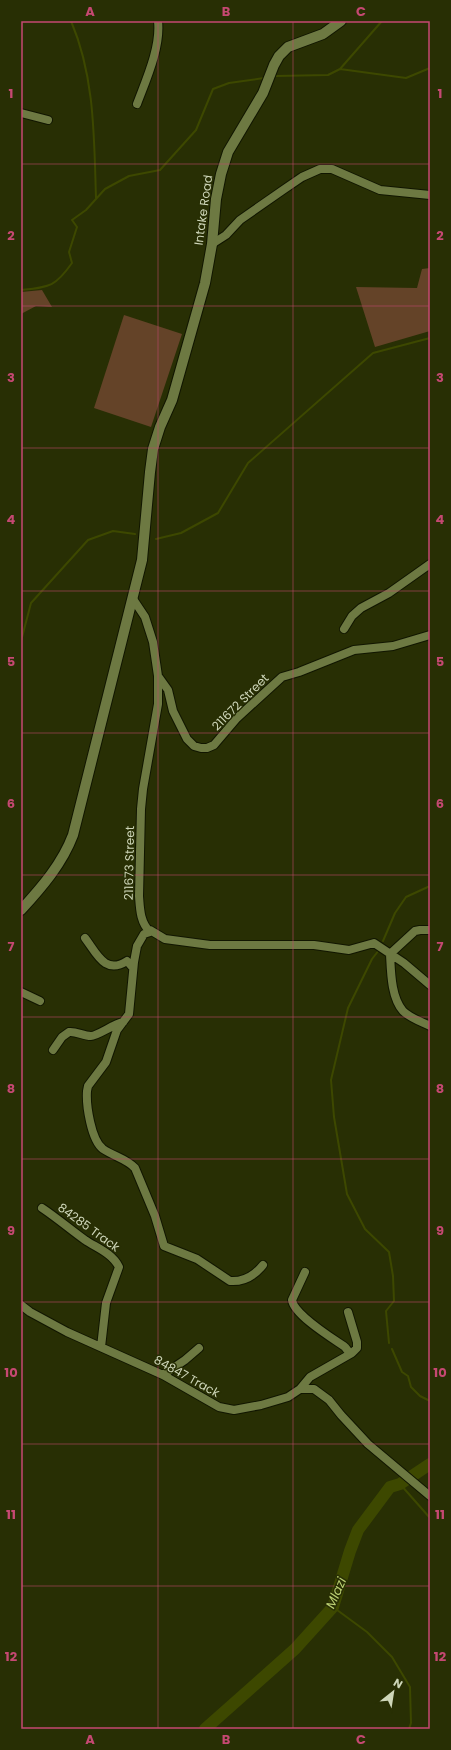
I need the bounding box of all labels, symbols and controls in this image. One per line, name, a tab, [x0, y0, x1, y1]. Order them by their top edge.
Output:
text: A	[85, 2, 95, 21]
text: B	[222, 2, 231, 21]
text: C	[356, 2, 366, 21]
text: 1	[9, 84, 13, 103]
text: 1	[438, 84, 442, 103]
street label: Intake Road	[190, 174, 216, 246]
text: 2	[7, 226, 15, 245]
text: 2	[436, 226, 444, 245]
text: 3	[7, 368, 15, 387]
text: 3	[436, 368, 444, 387]
text: 4	[7, 510, 16, 529]
text: 4	[436, 510, 445, 529]
text: 5	[7, 652, 15, 671]
text: 5	[436, 652, 444, 671]
street label: 211672 Street	[208, 670, 272, 734]
text: 6	[7, 794, 15, 813]
text: 6	[436, 794, 444, 813]
street label: 211673 Street	[120, 826, 138, 900]
text: 7	[8, 937, 15, 956]
text: 7	[437, 937, 444, 956]
text: 8	[7, 1079, 15, 1098]
text: 8	[436, 1079, 444, 1098]
street label: 84285 Track	[55, 1199, 124, 1256]
text: 9	[7, 1221, 15, 1240]
text: 9	[436, 1221, 444, 1240]
street label: 84847 Track	[151, 1351, 224, 1401]
text: 10	[4, 1363, 18, 1382]
text: 10	[433, 1363, 447, 1382]
text: 11	[6, 1505, 16, 1524]
text: 11	[435, 1505, 445, 1524]
water label: Mlazi	[321, 1574, 351, 1612]
text: 12	[5, 1647, 18, 1666]
text: 12	[434, 1647, 447, 1666]
north arrow	[373, 1672, 413, 1712]
text: N	[390, 1674, 406, 1692]
text: A	[85, 1730, 95, 1749]
text: B	[222, 1730, 231, 1749]
text: C	[356, 1730, 366, 1749]

